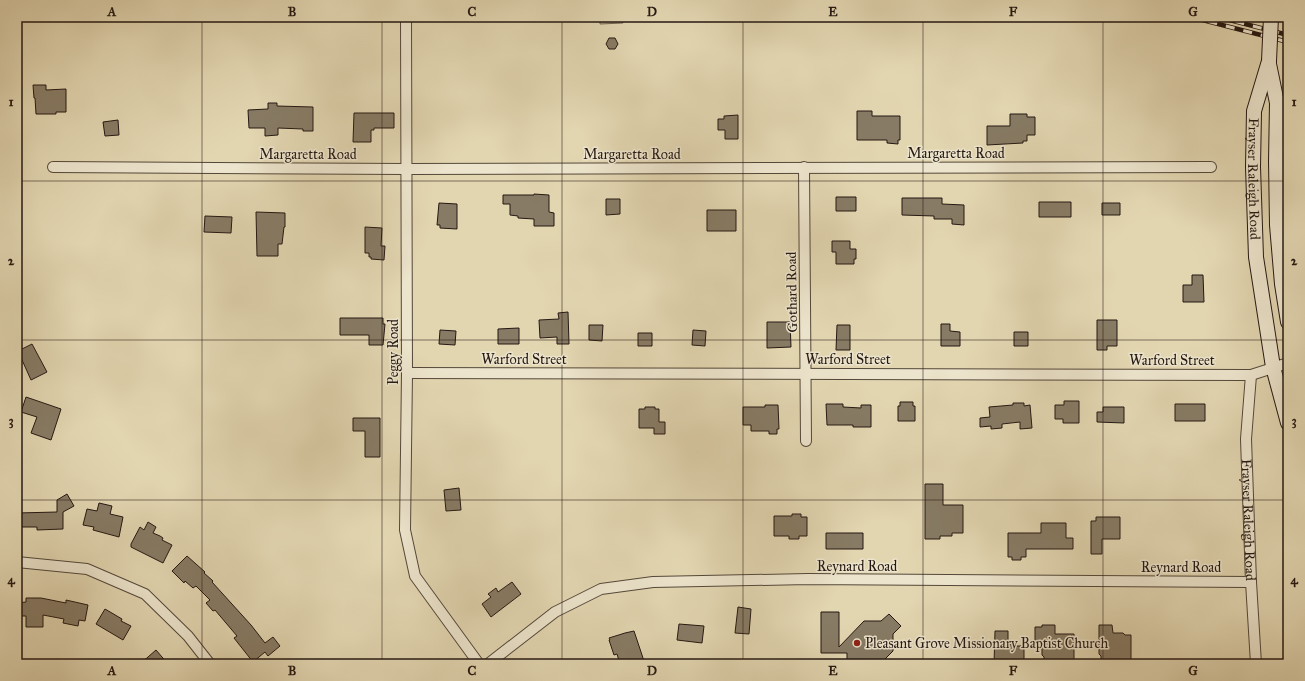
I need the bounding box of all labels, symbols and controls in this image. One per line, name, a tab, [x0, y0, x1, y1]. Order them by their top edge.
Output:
text: A	[107, 4, 117, 20]
text: B	[288, 4, 297, 20]
text: C	[468, 4, 477, 20]
text: D	[647, 4, 657, 20]
text: E	[828, 4, 838, 20]
text: F	[1009, 4, 1018, 20]
text: G	[1188, 4, 1198, 20]
text: 1	[8, 94, 14, 110]
text: 1	[1291, 94, 1297, 110]
street label: Frayser Raleigh Road	[1244, 118, 1264, 240]
street label: Margaretta Road	[907, 145, 1005, 162]
street label: Margaretta Road	[259, 146, 357, 163]
street label: Margaretta Road	[583, 146, 681, 163]
street label: Gothard Road	[783, 251, 801, 333]
text: 2	[8, 253, 15, 269]
text: 2	[1291, 253, 1298, 269]
street label: Peggy Road	[385, 319, 402, 385]
street label: Warford Street	[481, 351, 567, 368]
street label: Warford Street	[805, 351, 891, 368]
street label: Warford Street	[1129, 352, 1215, 369]
text: 3	[8, 413, 14, 429]
text: 3	[1291, 413, 1297, 429]
street label: Frayser Raleigh Road	[1238, 458, 1259, 581]
street label: Reynard Road	[817, 558, 897, 575]
street label: Reynard Road	[1141, 559, 1221, 576]
text: 4	[7, 572, 15, 588]
text: 4	[1290, 572, 1298, 588]
place label: Pleasant Grove Missionary Baptist Church	[865, 635, 1108, 652]
marker: Pleasant Grove Missionary Baptist Church	[852, 638, 862, 648]
text: A	[107, 663, 117, 679]
text: B	[288, 663, 297, 679]
text: C	[468, 663, 477, 679]
text: D	[647, 663, 657, 679]
text: E	[828, 663, 838, 679]
text: F	[1009, 663, 1018, 679]
text: G	[1188, 663, 1198, 679]

